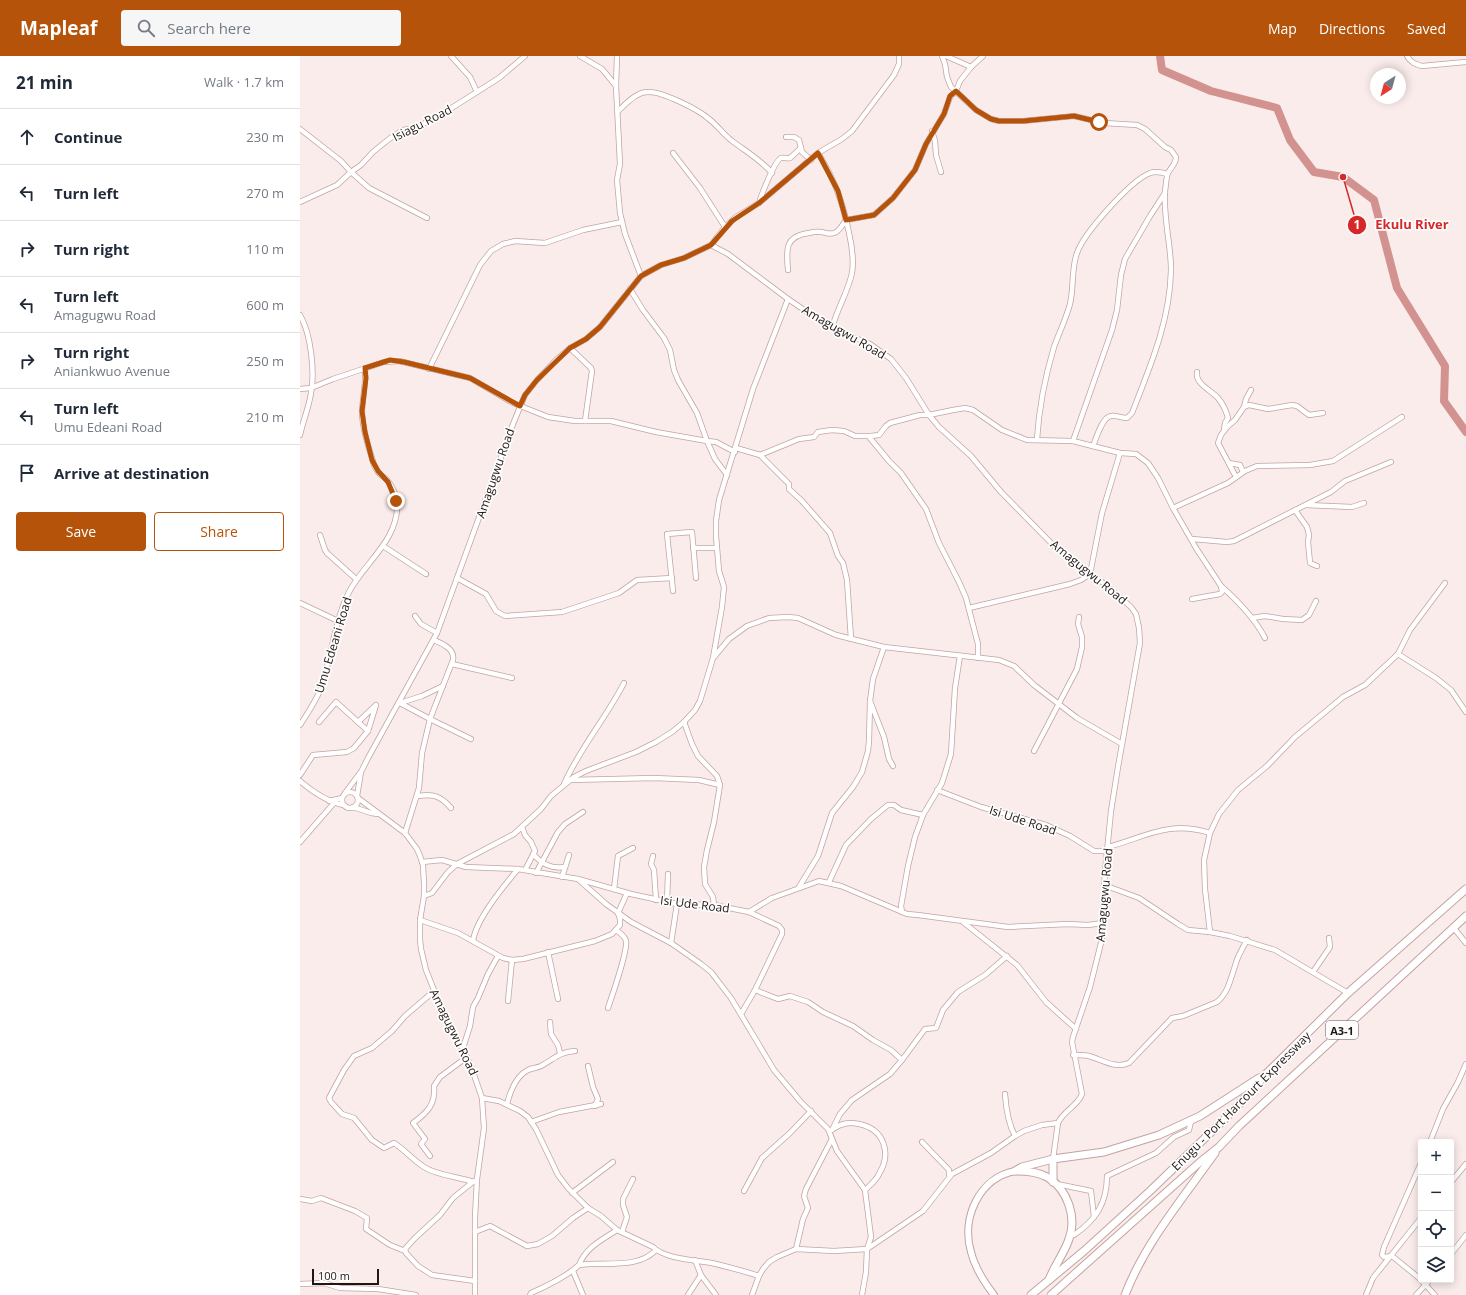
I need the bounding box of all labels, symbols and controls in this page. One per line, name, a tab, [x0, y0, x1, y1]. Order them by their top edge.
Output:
search box	[121, 10, 401, 46]
text: Mapleaf	[20, 15, 97, 41]
icon: search	[135, 17, 157, 39]
text: Search here	[167, 18, 251, 38]
text: Map	[1268, 19, 1297, 38]
text: Directions	[1319, 19, 1385, 38]
text: Saved	[1407, 19, 1446, 38]
north arrow	[1370, 68, 1406, 104]
text: 21 min	[16, 71, 73, 94]
text: Walk · 1.7 km	[204, 73, 284, 91]
street label: Isiagu Road	[389, 101, 455, 145]
route start	[1090, 113, 1108, 131]
icon: ahead	[16, 126, 38, 148]
text: Continue	[54, 127, 122, 147]
text: 230 m	[246, 128, 284, 146]
icon: left	[16, 182, 38, 204]
text: Turn left	[54, 183, 119, 203]
text: 270 m	[246, 184, 284, 202]
callout: Ekulu River	[1347, 212, 1457, 237]
text: Ekulu River	[1375, 215, 1449, 233]
text: 1	[1354, 216, 1360, 233]
icon: right	[16, 238, 38, 260]
text: Turn right	[54, 239, 129, 259]
text: 110 m	[246, 240, 284, 258]
text: Turn left	[54, 286, 119, 306]
icon: left	[16, 294, 38, 316]
text: 600 m	[246, 296, 284, 314]
street label: Amagugwu Road	[799, 301, 889, 363]
text: Amagugwu Road	[54, 306, 156, 324]
text: Turn right	[54, 342, 129, 362]
icon: right	[16, 350, 38, 372]
text: 250 m	[246, 352, 284, 370]
text: Aniankwuo Avenue	[54, 362, 170, 380]
text: Turn left	[54, 398, 119, 418]
icon: left	[16, 406, 38, 428]
text: 210 m	[246, 408, 284, 426]
text: Umu Edeani Road	[54, 418, 162, 436]
street label: Amagugwu Road	[472, 426, 518, 520]
icon: arrive	[16, 462, 38, 484]
text: Arrive at destination	[54, 463, 209, 483]
route end	[387, 492, 405, 510]
button: Save	[16, 512, 146, 551]
button: Share	[154, 512, 284, 551]
street label: Amagugwu Road	[1047, 536, 1131, 608]
street label: Umu Edeani Road	[310, 595, 356, 695]
street label: Isi Ude Road	[987, 801, 1059, 839]
street label: Amagugwu Road	[1091, 847, 1117, 943]
street label: Isi Ude Road	[659, 891, 731, 917]
street label: Amagugwu Road	[426, 986, 482, 1078]
road number: A3-1	[1326, 1021, 1358, 1039]
street label: Enugu - Port Harcourt Expressway	[1168, 1027, 1315, 1174]
map controls	[1418, 1139, 1454, 1283]
button: +	[1418, 1139, 1454, 1175]
button: −	[1418, 1175, 1454, 1211]
button: locate	[1418, 1211, 1454, 1247]
button: layers	[1418, 1247, 1454, 1283]
scale bar	[312, 1267, 379, 1286]
text: 100 m	[318, 1268, 350, 1283]

